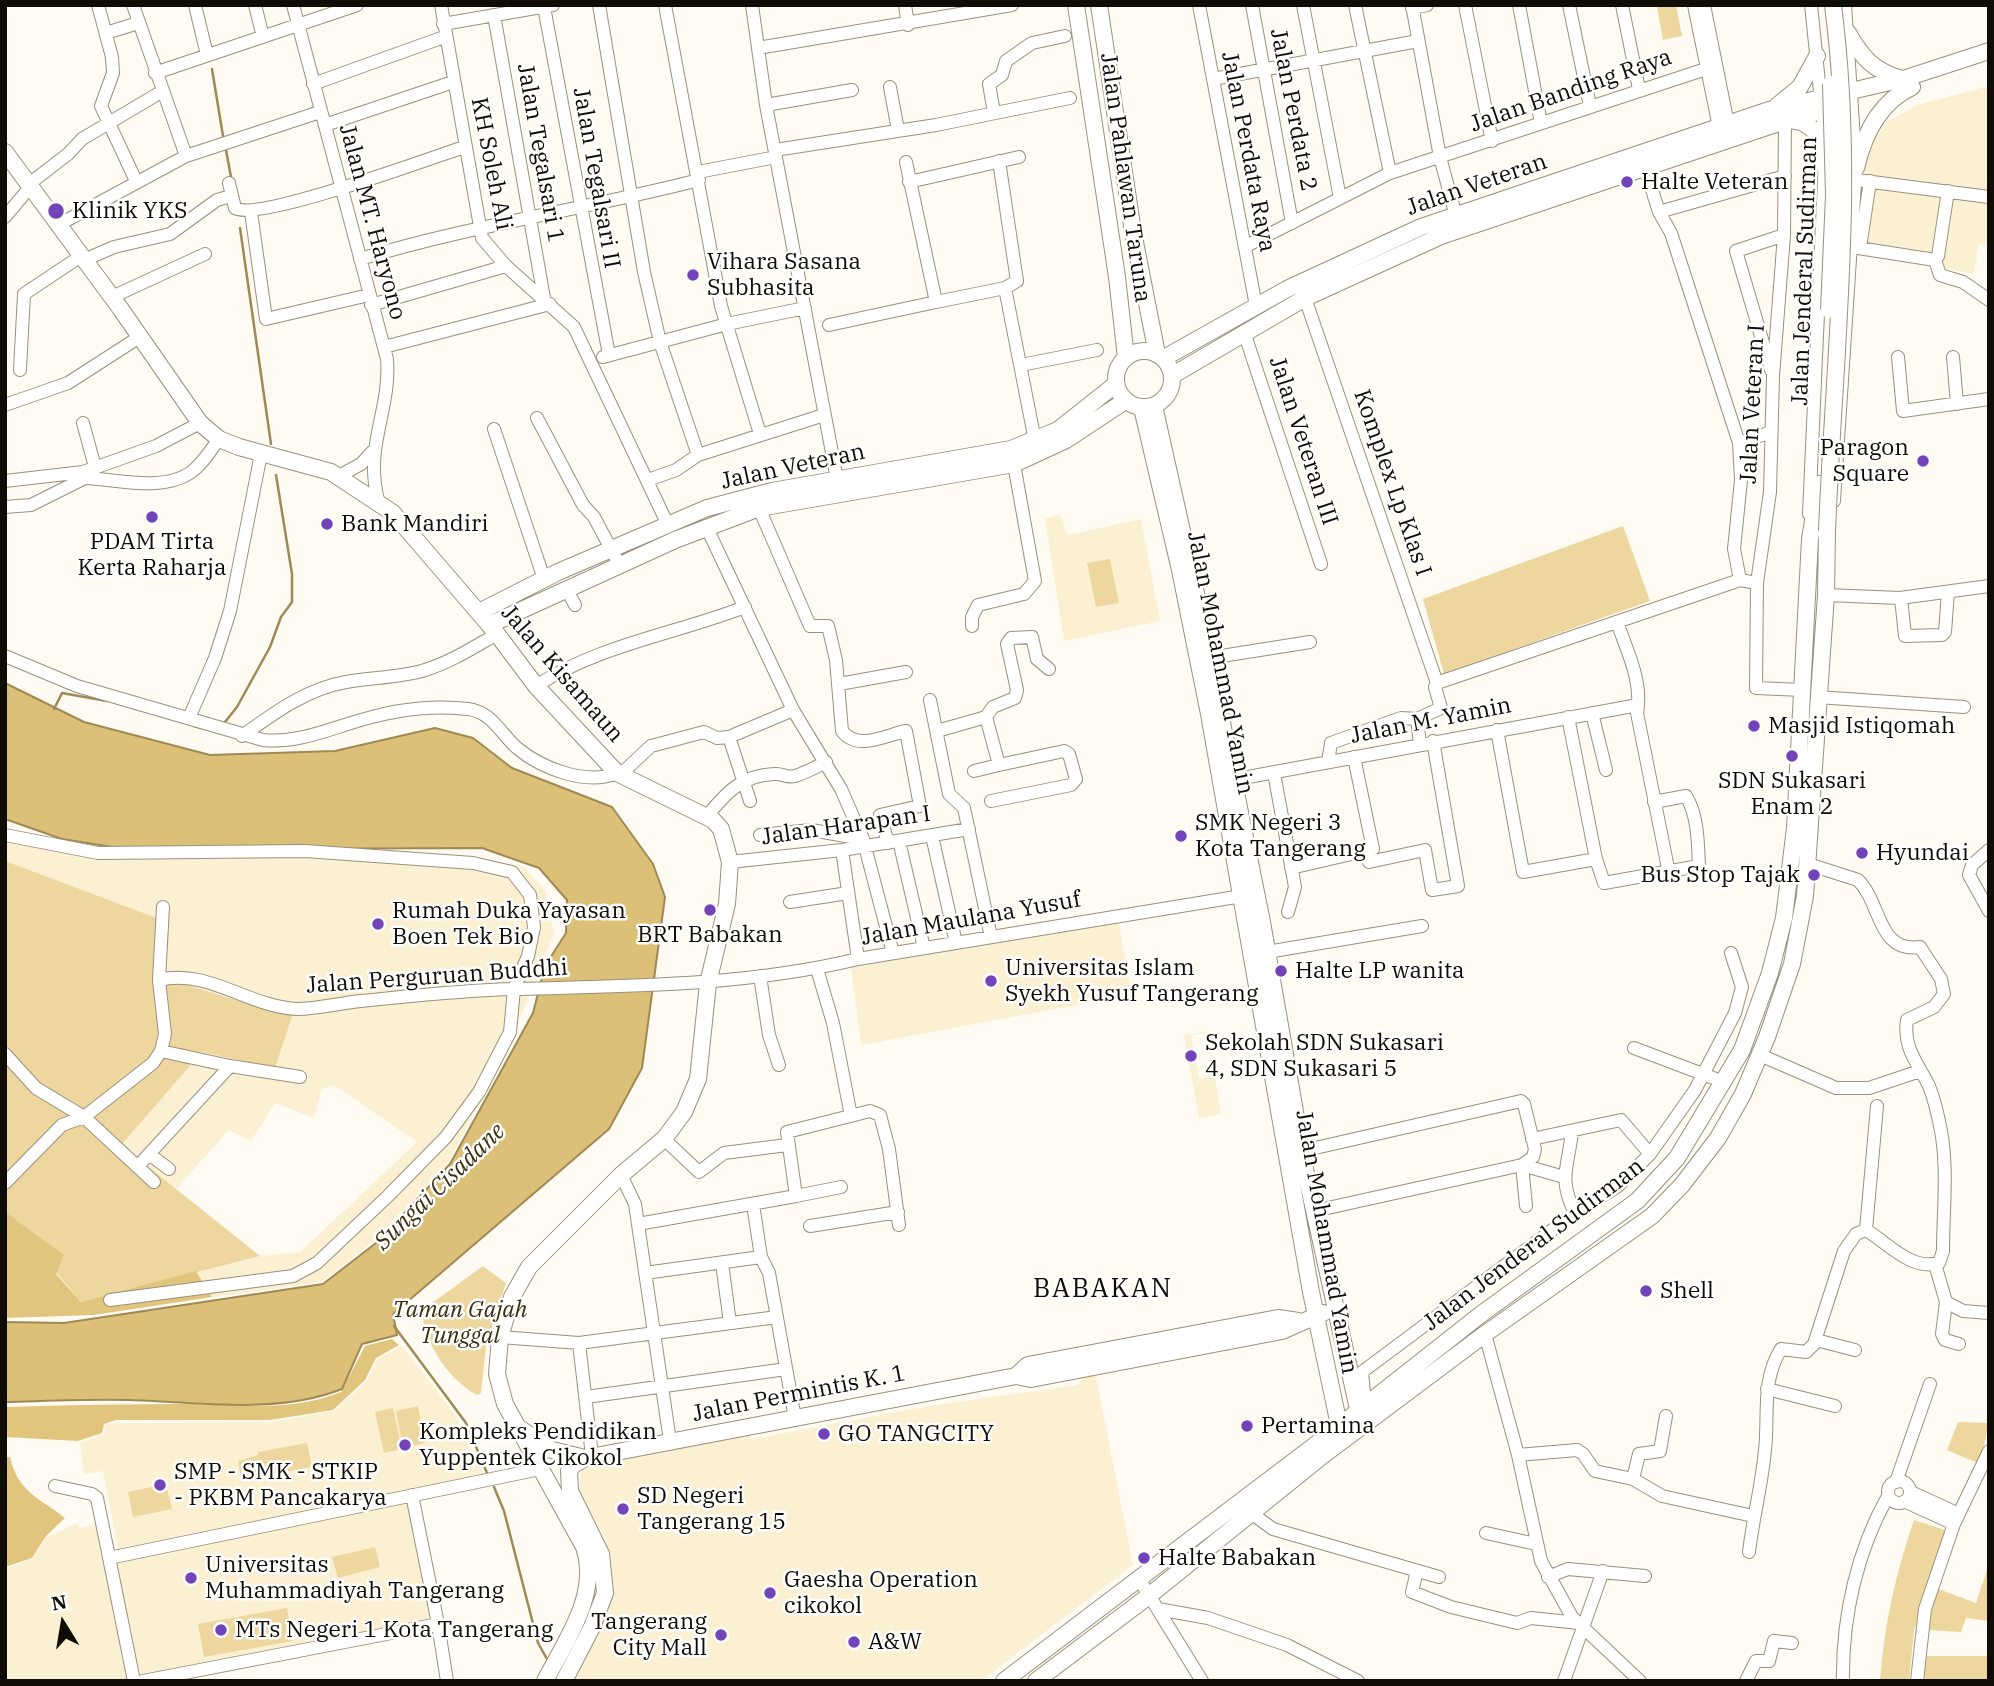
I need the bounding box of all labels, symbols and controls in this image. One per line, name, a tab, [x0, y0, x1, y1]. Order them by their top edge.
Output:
street label: Jalan Perdata 2	[1264, 26, 1322, 194]
street label: Jalan Banding Raya	[1467, 44, 1675, 138]
street label: Jalan Perdata Raya	[1215, 49, 1281, 255]
street label: Jalan Pahlawan Taruna	[1094, 51, 1156, 305]
street label: Jalan Tegalsari 1	[511, 61, 569, 245]
street label: Jalan Tegalsari II	[567, 85, 625, 271]
street label: KH Soleh Ali	[465, 95, 517, 233]
street label: Jalan MT. Haryono	[333, 121, 411, 323]
street label: Jalan Jenderal Sudirman	[1787, 136, 1823, 406]
street label: Jalan Veteran	[1403, 148, 1551, 222]
place label: Halte Veteran	[1641, 168, 1789, 196]
marker: Halte Veteran	[1619, 174, 1635, 190]
place label: Klinik YKS	[72, 197, 187, 225]
marker: Klinik YKS	[46, 201, 66, 221]
place label: Vihara Sasana Subhasita	[707, 248, 861, 302]
marker: Vihara Sasana Subhasita	[685, 267, 701, 283]
street label: Jalan Veteran I	[1735, 323, 1771, 485]
street label: Jalan Veteran III	[1263, 353, 1343, 529]
street label: Komplex Lp Klas I	[1347, 386, 1437, 580]
place label: Paragon Square	[1820, 434, 1909, 488]
street label: Jalan Veteran	[718, 438, 868, 496]
marker: Paragon Square	[1915, 453, 1931, 469]
marker: PDAM Tirta Kerta Raharja	[144, 509, 160, 525]
place label: Bank Mandiri	[341, 510, 488, 538]
marker: Bank Mandiri	[319, 516, 335, 532]
place label: PDAM Tirta Kerta Raharja	[77, 528, 227, 582]
street label: Jalan Mohammad Yamin	[1181, 529, 1259, 797]
street label: Jalan Kisamaun	[495, 600, 629, 748]
street label: Jalan M. Yamin	[1348, 692, 1514, 750]
place label: Masjid Istiqomah	[1768, 712, 1955, 740]
marker: Masjid Istiqomah	[1746, 718, 1762, 734]
marker: SDN Sukasari Enam 2	[1784, 748, 1800, 764]
place label: SDN Sukasari Enam 2	[1718, 767, 1866, 821]
street label: Jalan Harapan I	[760, 800, 932, 852]
place label: SMK Negeri 3 Kota Tangerang	[1195, 809, 1366, 863]
marker: SMK Negeri 3 Kota Tangerang	[1173, 828, 1189, 844]
place label: Hyundai	[1876, 839, 1969, 867]
marker: Hyundai	[1854, 845, 1870, 861]
place label: Bus Stop Tajak	[1640, 861, 1800, 889]
marker: Bus Stop Tajak	[1806, 867, 1822, 883]
street label: Jalan Maulana Yusuf	[859, 886, 1083, 952]
place label: Rumah Duka Yayasan Boen Tek Bio	[392, 897, 626, 951]
marker: BRT Babakan	[702, 902, 718, 918]
marker: Rumah Duka Yayasan Boen Tek Bio	[370, 916, 386, 932]
place label: BRT Babakan	[637, 921, 783, 949]
street label: Jalan Perguruan Buddhi	[305, 954, 569, 1000]
place label: Universitas Islam Syekh Yusuf Tangerang	[1005, 954, 1259, 1008]
place label: Halte LP wanita	[1295, 957, 1465, 985]
marker: Halte LP wanita	[1273, 963, 1289, 979]
marker: Universitas Islam Syekh Yusuf Tangerang	[983, 973, 999, 989]
place label: Sekolah SDN Sukasari 4, SDN Sukasari 5	[1205, 1029, 1444, 1083]
marker: Sekolah SDN Sukasari 4, SDN Sukasari 5	[1183, 1048, 1199, 1064]
street label: Jalan Mohammad Yamin	[1289, 1108, 1363, 1376]
water label: Sungai Cisadane	[369, 1117, 511, 1257]
street label: Jalan Jenderal Sudirman	[1418, 1153, 1650, 1337]
district label: BABAKAN	[1034, 1273, 1172, 1305]
place label: Shell	[1660, 1277, 1714, 1305]
marker: Shell	[1638, 1283, 1654, 1299]
park label: Taman Gajah Tunggal	[392, 1296, 528, 1350]
street label: Jalan Permintis K. 1	[690, 1360, 908, 1428]
place label: Pertamina	[1261, 1412, 1375, 1440]
place label: Kompleks Pendidikan Yuppentek Cikokol	[419, 1418, 657, 1472]
marker: Pertamina	[1239, 1418, 1255, 1434]
place label: GO TANGCITY	[838, 1420, 994, 1448]
marker: GO TANGCITY	[816, 1426, 832, 1442]
marker: Kompleks Pendidikan Yuppentek Cikokol	[397, 1437, 413, 1453]
place label: SMP - SMK - STKIP - PKBM Pancakarya	[174, 1458, 387, 1512]
marker: SMP - SMK - STKIP - PKBM Pancakarya	[152, 1477, 168, 1493]
place label: SD Negeri Tangerang 15	[637, 1482, 786, 1536]
marker: SD Negeri Tangerang 15	[615, 1501, 631, 1517]
place label: Halte Babakan	[1158, 1544, 1316, 1572]
marker: Halte Babakan	[1136, 1550, 1152, 1566]
place label: Universitas Muhammadiyah Tangerang	[205, 1551, 504, 1605]
place label: Gaesha Operation cikokol	[784, 1566, 978, 1620]
marker: Universitas Muhammadiyah Tangerang	[183, 1570, 199, 1586]
marker: Gaesha Operation cikokol	[762, 1585, 778, 1601]
north arrow	[28, 1588, 98, 1658]
text: N	[49, 1589, 69, 1616]
place label: Tangerang City Mall	[591, 1608, 707, 1662]
place label: MTs Negeri 1 Kota Tangerang	[235, 1616, 553, 1644]
marker: MTs Negeri 1 Kota Tangerang	[213, 1622, 229, 1638]
marker: Tangerang City Mall	[713, 1627, 729, 1643]
place label: A&W	[868, 1628, 922, 1656]
marker: A&W	[846, 1634, 862, 1650]

